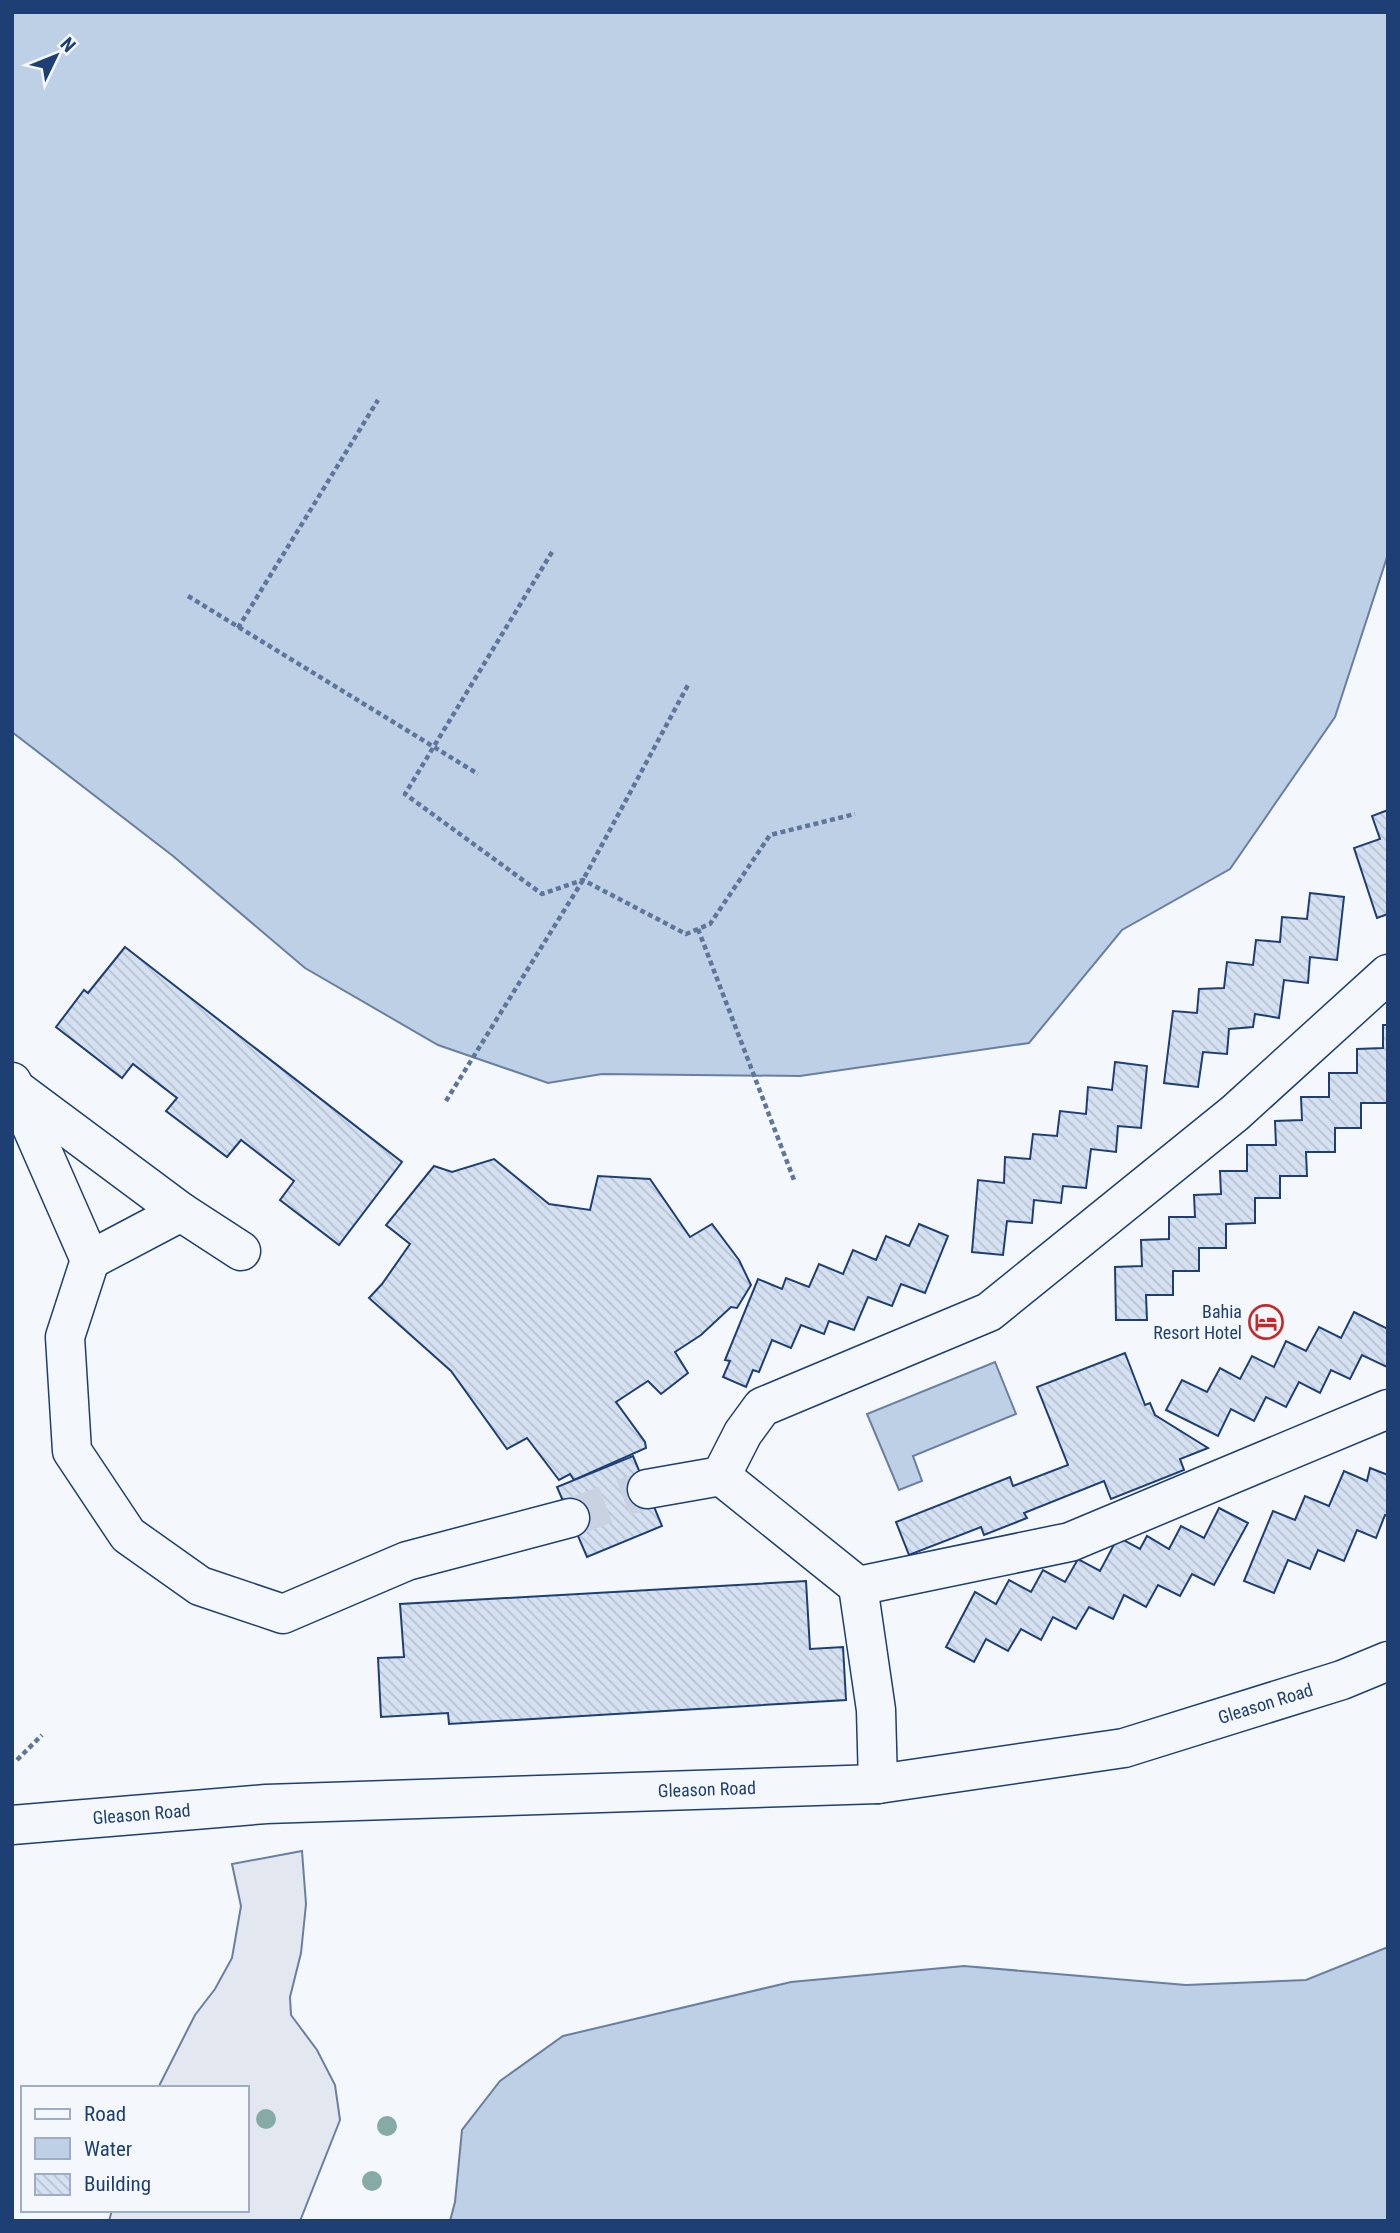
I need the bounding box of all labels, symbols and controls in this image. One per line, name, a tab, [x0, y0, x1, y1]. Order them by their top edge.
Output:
north arrow	[21, 21, 91, 91]
text: N	[56, 33, 80, 57]
place label: Bahia Resort Hotel	[1153, 1301, 1242, 1343]
hotel icon: Bahia Resort Hotel	[1247, 1303, 1285, 1341]
street label: Gleason Road	[1215, 1679, 1315, 1728]
street label: Gleason Road	[657, 1777, 756, 1801]
street label: Gleason Road	[92, 1799, 191, 1828]
legend	[21, 2086, 248, 2212]
text: Road	[84, 2102, 126, 2126]
text: Water	[84, 2137, 132, 2161]
text: Building	[84, 2172, 151, 2196]

